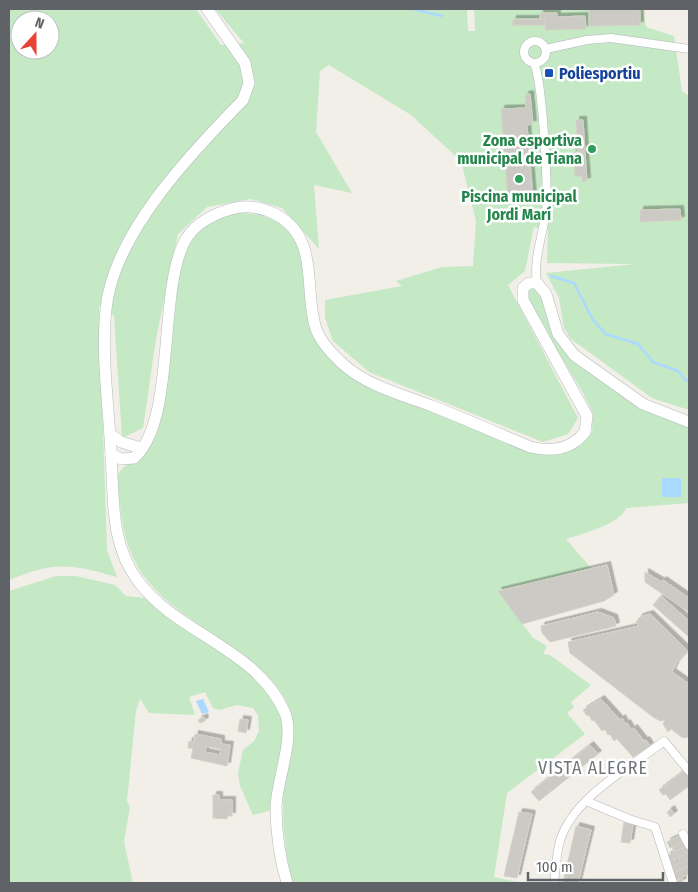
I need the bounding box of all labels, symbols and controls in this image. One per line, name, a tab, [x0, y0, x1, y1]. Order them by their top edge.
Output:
north arrow	[10, 10, 60, 60]
text: N	[33, 14, 46, 33]
place label: Poliesportiu	[559, 64, 641, 83]
marker: Poliesportiu	[543, 67, 555, 79]
place label: Zona esportiva municipal de Tiana	[457, 131, 582, 168]
marker: Zona esportiva municipal de Tiana	[586, 143, 598, 155]
marker: Piscina municipal Jordi Marí	[513, 173, 525, 185]
place label: Piscina municipal Jordi Marí	[461, 187, 577, 224]
district label: VISTA ALEGRE	[538, 757, 648, 779]
scale bar	[528, 850, 663, 882]
text: 100 m	[536, 858, 573, 876]

